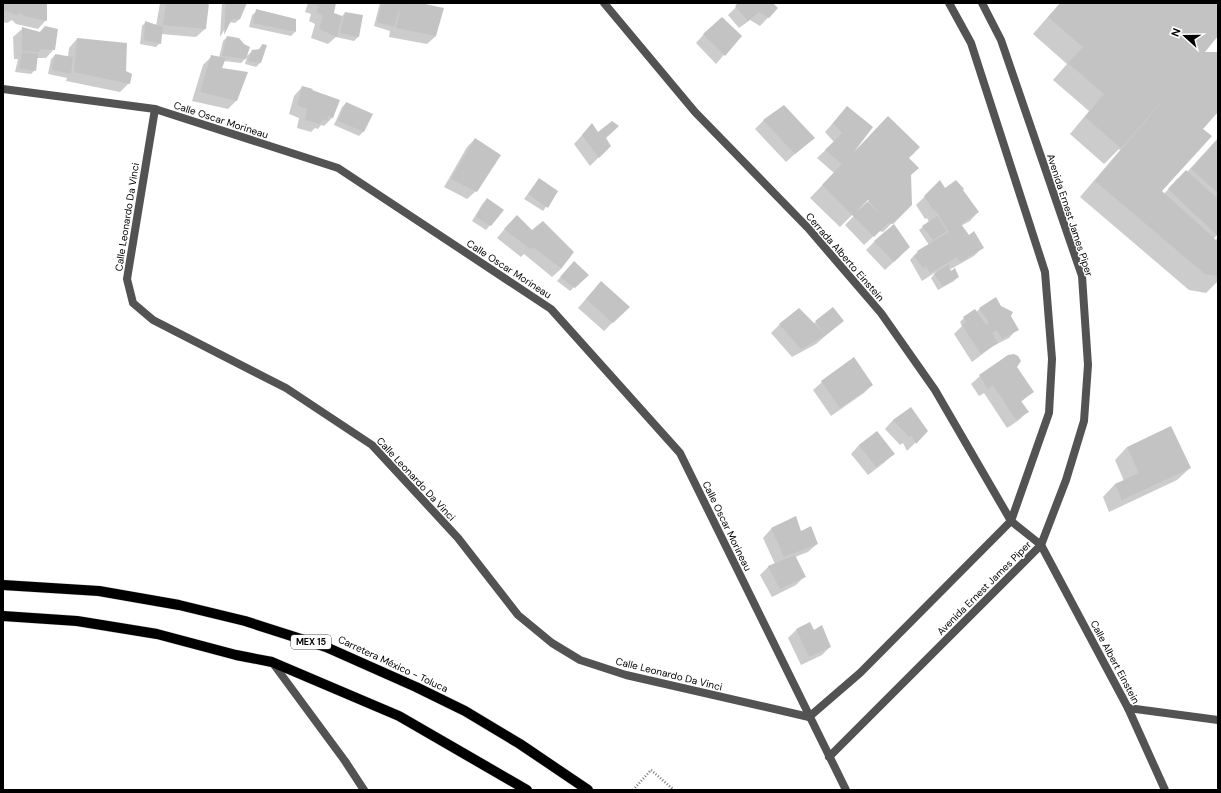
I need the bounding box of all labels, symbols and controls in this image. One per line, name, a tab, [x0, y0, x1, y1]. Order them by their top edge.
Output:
north arrow	[1165, 16, 1205, 56]
text: N	[1168, 26, 1184, 39]
street label: Calle Oscar Morineau	[172, 99, 270, 142]
street label: Avenida Ernest James Piper	[1044, 152, 1096, 278]
street label: Calle Leonardo Da Vinci	[112, 162, 142, 272]
street label: Cerrada Alberto Einstein	[803, 210, 887, 304]
street label: Calle Oscar Morineau	[464, 237, 554, 301]
street label: Calle Leonardo Da Vinci	[374, 435, 458, 523]
street label: Calle Oscar Morineau	[700, 479, 755, 573]
street label: Avenida Ernest James Piper	[934, 538, 1034, 638]
street label: Calle Albert Einstein	[1088, 618, 1143, 706]
street label: Carretera México - Toluca	[336, 633, 450, 695]
road number: MEX 15	[291, 635, 331, 649]
street label: Calle Leonardo Da Vinci	[614, 654, 724, 694]

